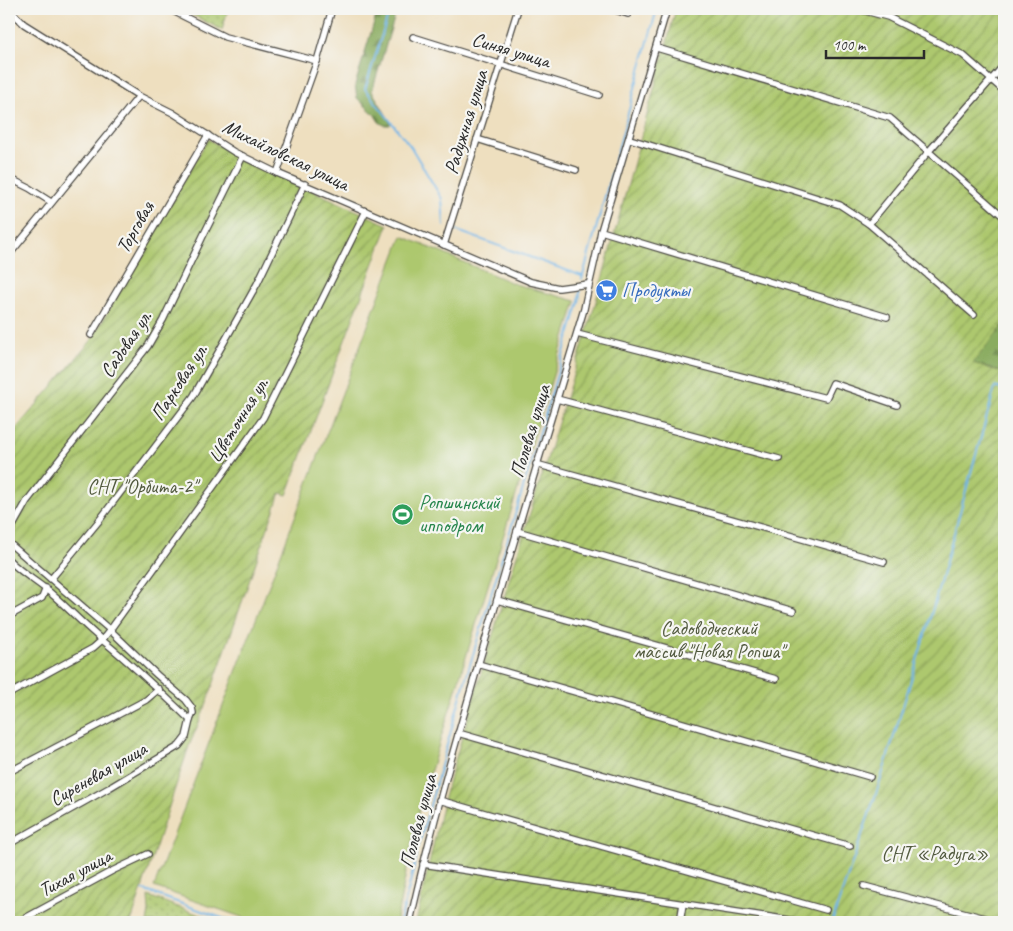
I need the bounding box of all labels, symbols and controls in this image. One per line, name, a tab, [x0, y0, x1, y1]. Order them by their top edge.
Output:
street label: Синяя улица	[469, 26, 555, 74]
scale bar	[826, 28, 923, 60]
text: 100 m	[833, 36, 867, 55]
street label: Радужная улица	[438, 66, 494, 177]
street label: Михайловская улица	[219, 114, 355, 197]
street label: Торговая	[110, 196, 160, 257]
supermarket icon: Продукты	[594, 278, 618, 302]
place label: Продукты	[622, 278, 691, 303]
street label: Садовая ул.	[94, 306, 158, 382]
street label: Парковая ул.	[145, 339, 213, 425]
street label: Цветочная ул.	[202, 372, 274, 467]
street label: Полевая улица	[504, 380, 556, 480]
park label: СНТ "Орбита-2"	[87, 474, 201, 499]
place label: Ропшинский ипподром	[419, 490, 501, 538]
sports icon: Ропшинский ипподром	[391, 502, 415, 526]
park label: Садоводческий массив "Новая Ропша"	[634, 616, 788, 664]
street label: Сиреневая улица	[45, 735, 153, 812]
street label: Полевая улица	[394, 770, 443, 870]
park label: СНТ «Радуга»	[882, 841, 988, 866]
street label: Тихая улица	[34, 843, 117, 903]

